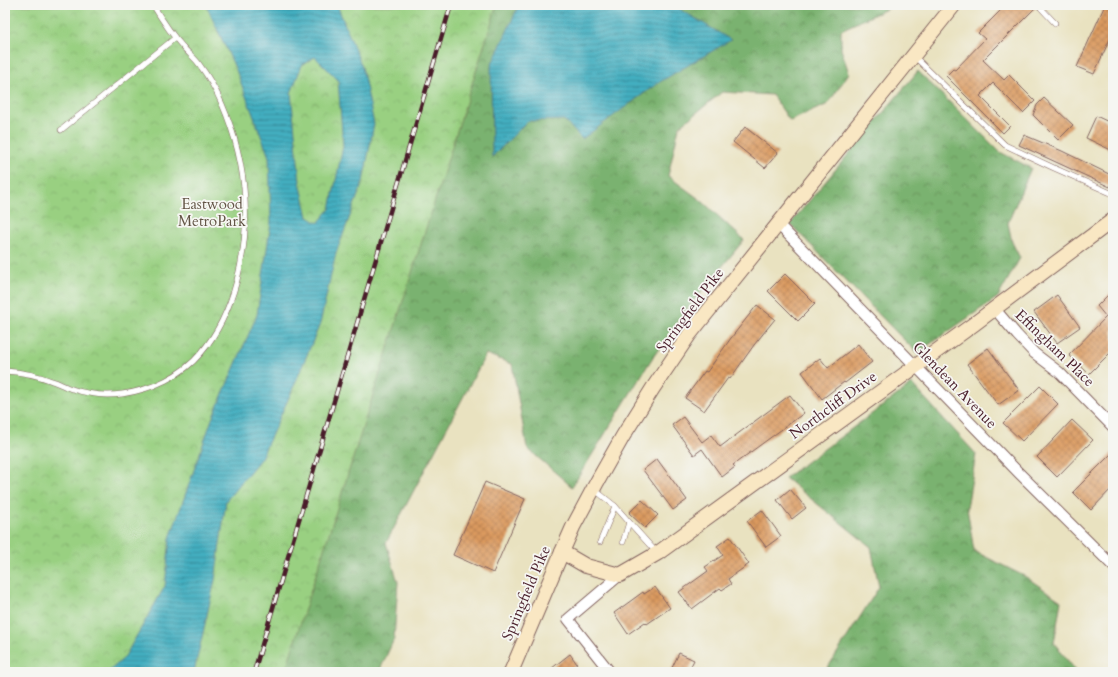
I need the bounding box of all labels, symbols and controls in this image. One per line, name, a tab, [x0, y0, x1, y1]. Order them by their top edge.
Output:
park label: Eastwood MetroPark	[178, 194, 246, 231]
street label: Springfield Pike	[652, 263, 729, 356]
street label: Effingham Place	[1011, 305, 1099, 391]
street label: Glendean Avenue	[908, 337, 1002, 433]
street label: Northcliff Drive	[785, 366, 881, 444]
street label: Springfield Pike	[497, 542, 555, 643]

